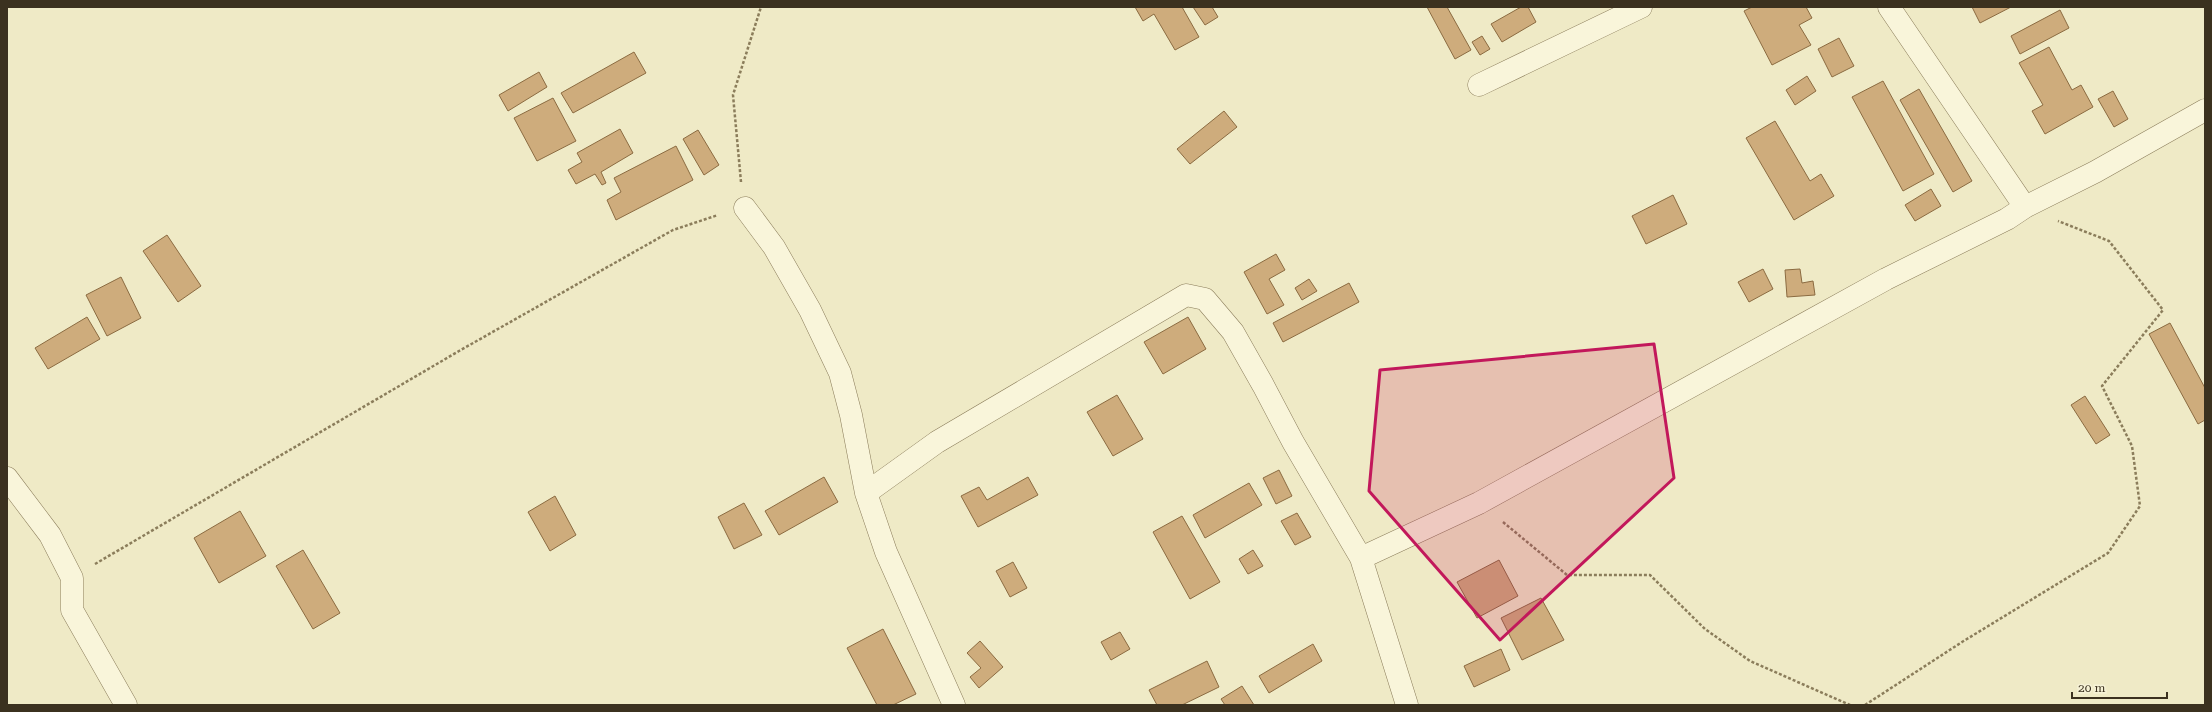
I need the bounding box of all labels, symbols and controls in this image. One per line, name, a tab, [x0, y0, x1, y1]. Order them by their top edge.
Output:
scale bar	[2072, 674, 2167, 700]
text: 20 m	[2078, 681, 2105, 695]

